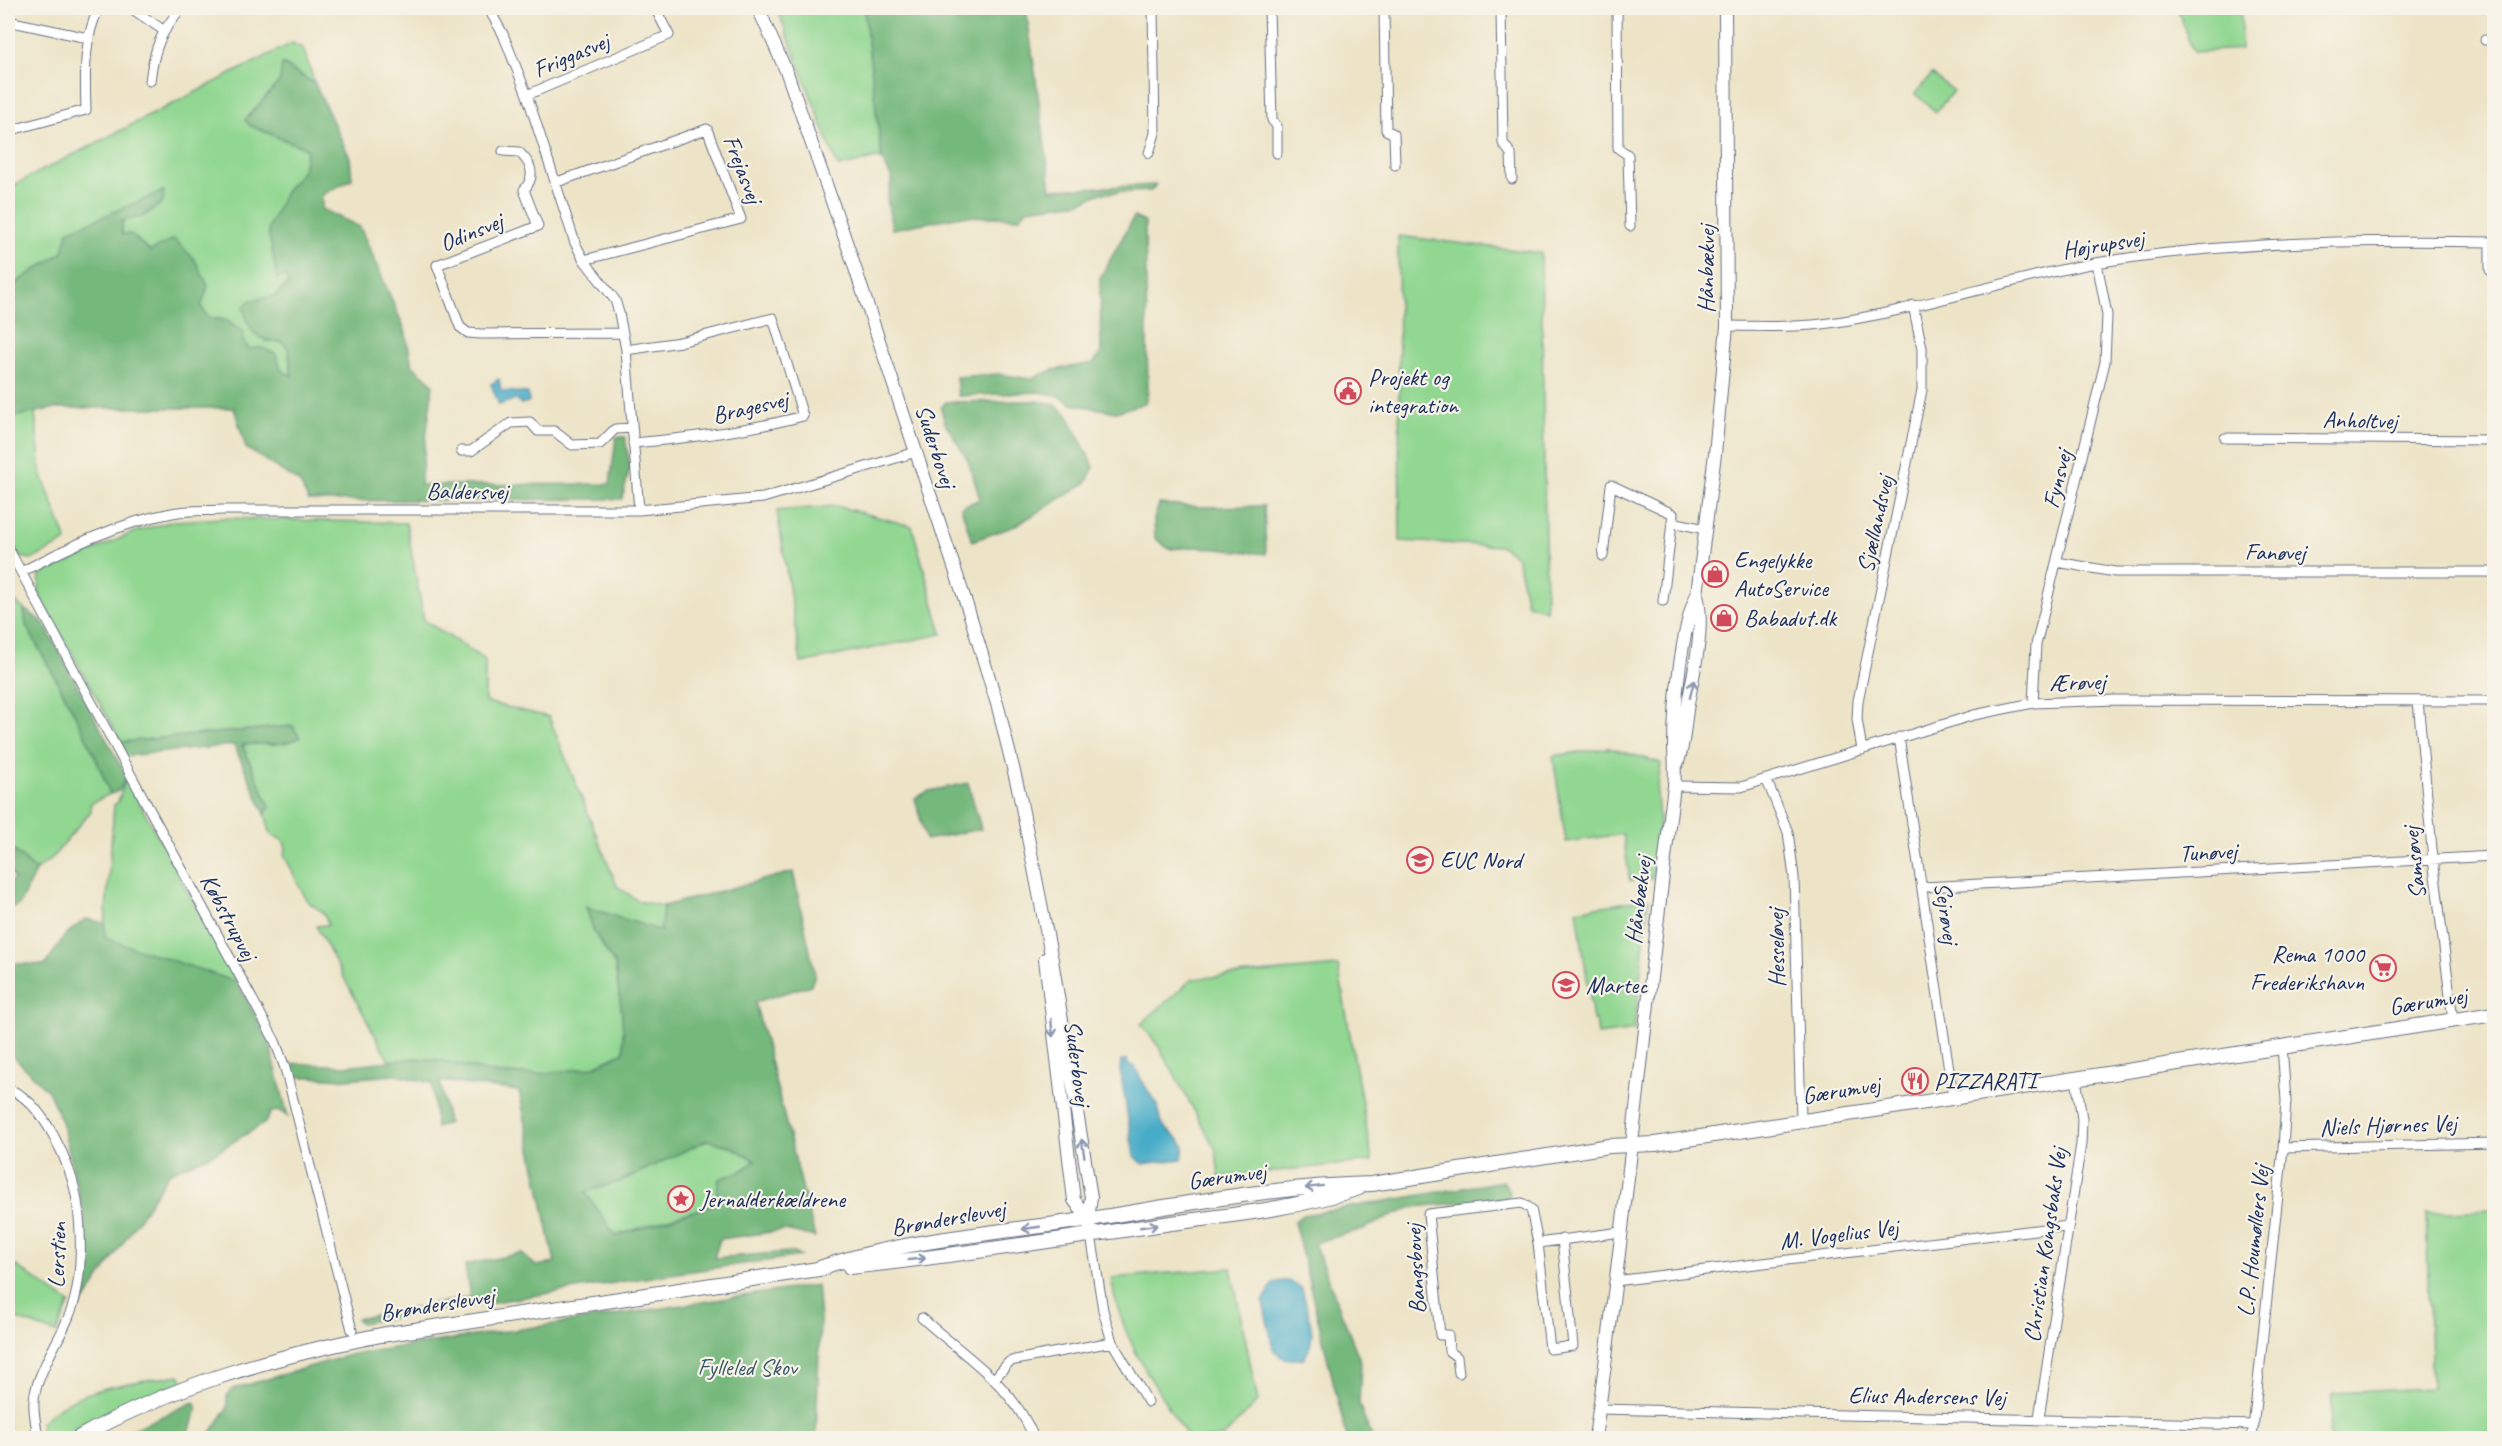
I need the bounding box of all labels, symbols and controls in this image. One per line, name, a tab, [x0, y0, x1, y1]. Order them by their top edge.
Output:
street label: Friggasvej	[529, 24, 616, 84]
street label: Frejasvej	[716, 131, 771, 210]
street label: Odinsvej	[435, 205, 510, 258]
street label: Hånbækvej	[1691, 222, 1721, 313]
street label: Højrupsvej	[2060, 222, 2149, 265]
place label: Projekt og integration	[1368, 362, 1459, 420]
public building icon: Projekt og integration	[1333, 376, 1363, 406]
street label: Bragesvej	[709, 383, 794, 430]
street label: Suderbovej	[909, 401, 964, 494]
street label: Anholtvej	[2322, 404, 2401, 436]
street label: Fynsvej	[2035, 444, 2079, 511]
street label: Sjællandsvej	[1850, 470, 1901, 575]
street label: Baldersvej	[426, 476, 511, 506]
street label: Fanøvej	[2245, 537, 2308, 567]
place label: Engelykke AutoService	[1734, 545, 1830, 603]
shop icon: Engelykke AutoService	[1700, 559, 1730, 589]
shop icon: Babadut.dk	[1709, 603, 1739, 633]
place label: Babadut.dk	[1744, 603, 1838, 633]
street label: Ærøvej	[2048, 666, 2109, 698]
one-way arrow	[1686, 680, 1698, 699]
street label: Samsøvej	[2395, 822, 2433, 901]
street label: Tunøvej	[2178, 835, 2241, 868]
school or university icon: EUC Nord	[1405, 845, 1435, 875]
place label: EUC Nord	[1440, 845, 1525, 875]
street label: Hånbækvej	[1618, 851, 1659, 946]
street label: Købstrupvej	[194, 868, 266, 968]
street label: Sejrøvej	[1928, 880, 1967, 949]
street label: Hesseløvej	[1760, 905, 1792, 988]
place label: Rema 1000 Frederikshavn	[2250, 939, 2366, 997]
supermarket icon: Rema 1000 Frederikshavn	[2368, 953, 2398, 983]
school or university icon: Martec	[1551, 970, 1581, 1000]
place label: Martec	[1586, 970, 1648, 1000]
street label: Gærumvej	[2387, 980, 2472, 1022]
one-way arrow	[1047, 1018, 1058, 1037]
street label: Suderbovej	[1058, 1019, 1098, 1110]
restaurant icon: PIZZARATI	[1900, 1066, 1930, 1096]
place label: PIZZARATI	[1934, 1066, 2042, 1096]
street label: Gærumvej	[1800, 1069, 1885, 1111]
street label: Niels Hjørnes Vej	[2319, 1108, 2460, 1142]
one-way arrow	[1077, 1139, 1088, 1159]
street label: Christian Kongsbaks Vej	[2017, 1143, 2074, 1344]
street label: Gærumvej	[1186, 1155, 1271, 1196]
street label: L.P. Houmøllers Vej	[2230, 1161, 2276, 1318]
one-way arrow	[1304, 1182, 1324, 1193]
place icon: Jernalderkældrene	[666, 1184, 696, 1214]
place label: Jernalderkældrene	[699, 1184, 847, 1214]
street label: Brønderslevvej	[889, 1193, 1010, 1243]
street label: M. Vogelius Vej	[1778, 1211, 1903, 1256]
street label: Lerstien	[41, 1220, 73, 1288]
street label: Bangsbovej	[1398, 1220, 1432, 1315]
one-way arrow	[1139, 1221, 1158, 1232]
one-way arrow	[1021, 1222, 1041, 1233]
one-way arrow	[907, 1254, 927, 1265]
street label: Brønderslevvej	[378, 1280, 499, 1328]
park label: Fylleled Skov	[697, 1352, 799, 1382]
street label: Elius Andersens Vej	[1848, 1380, 2009, 1412]

